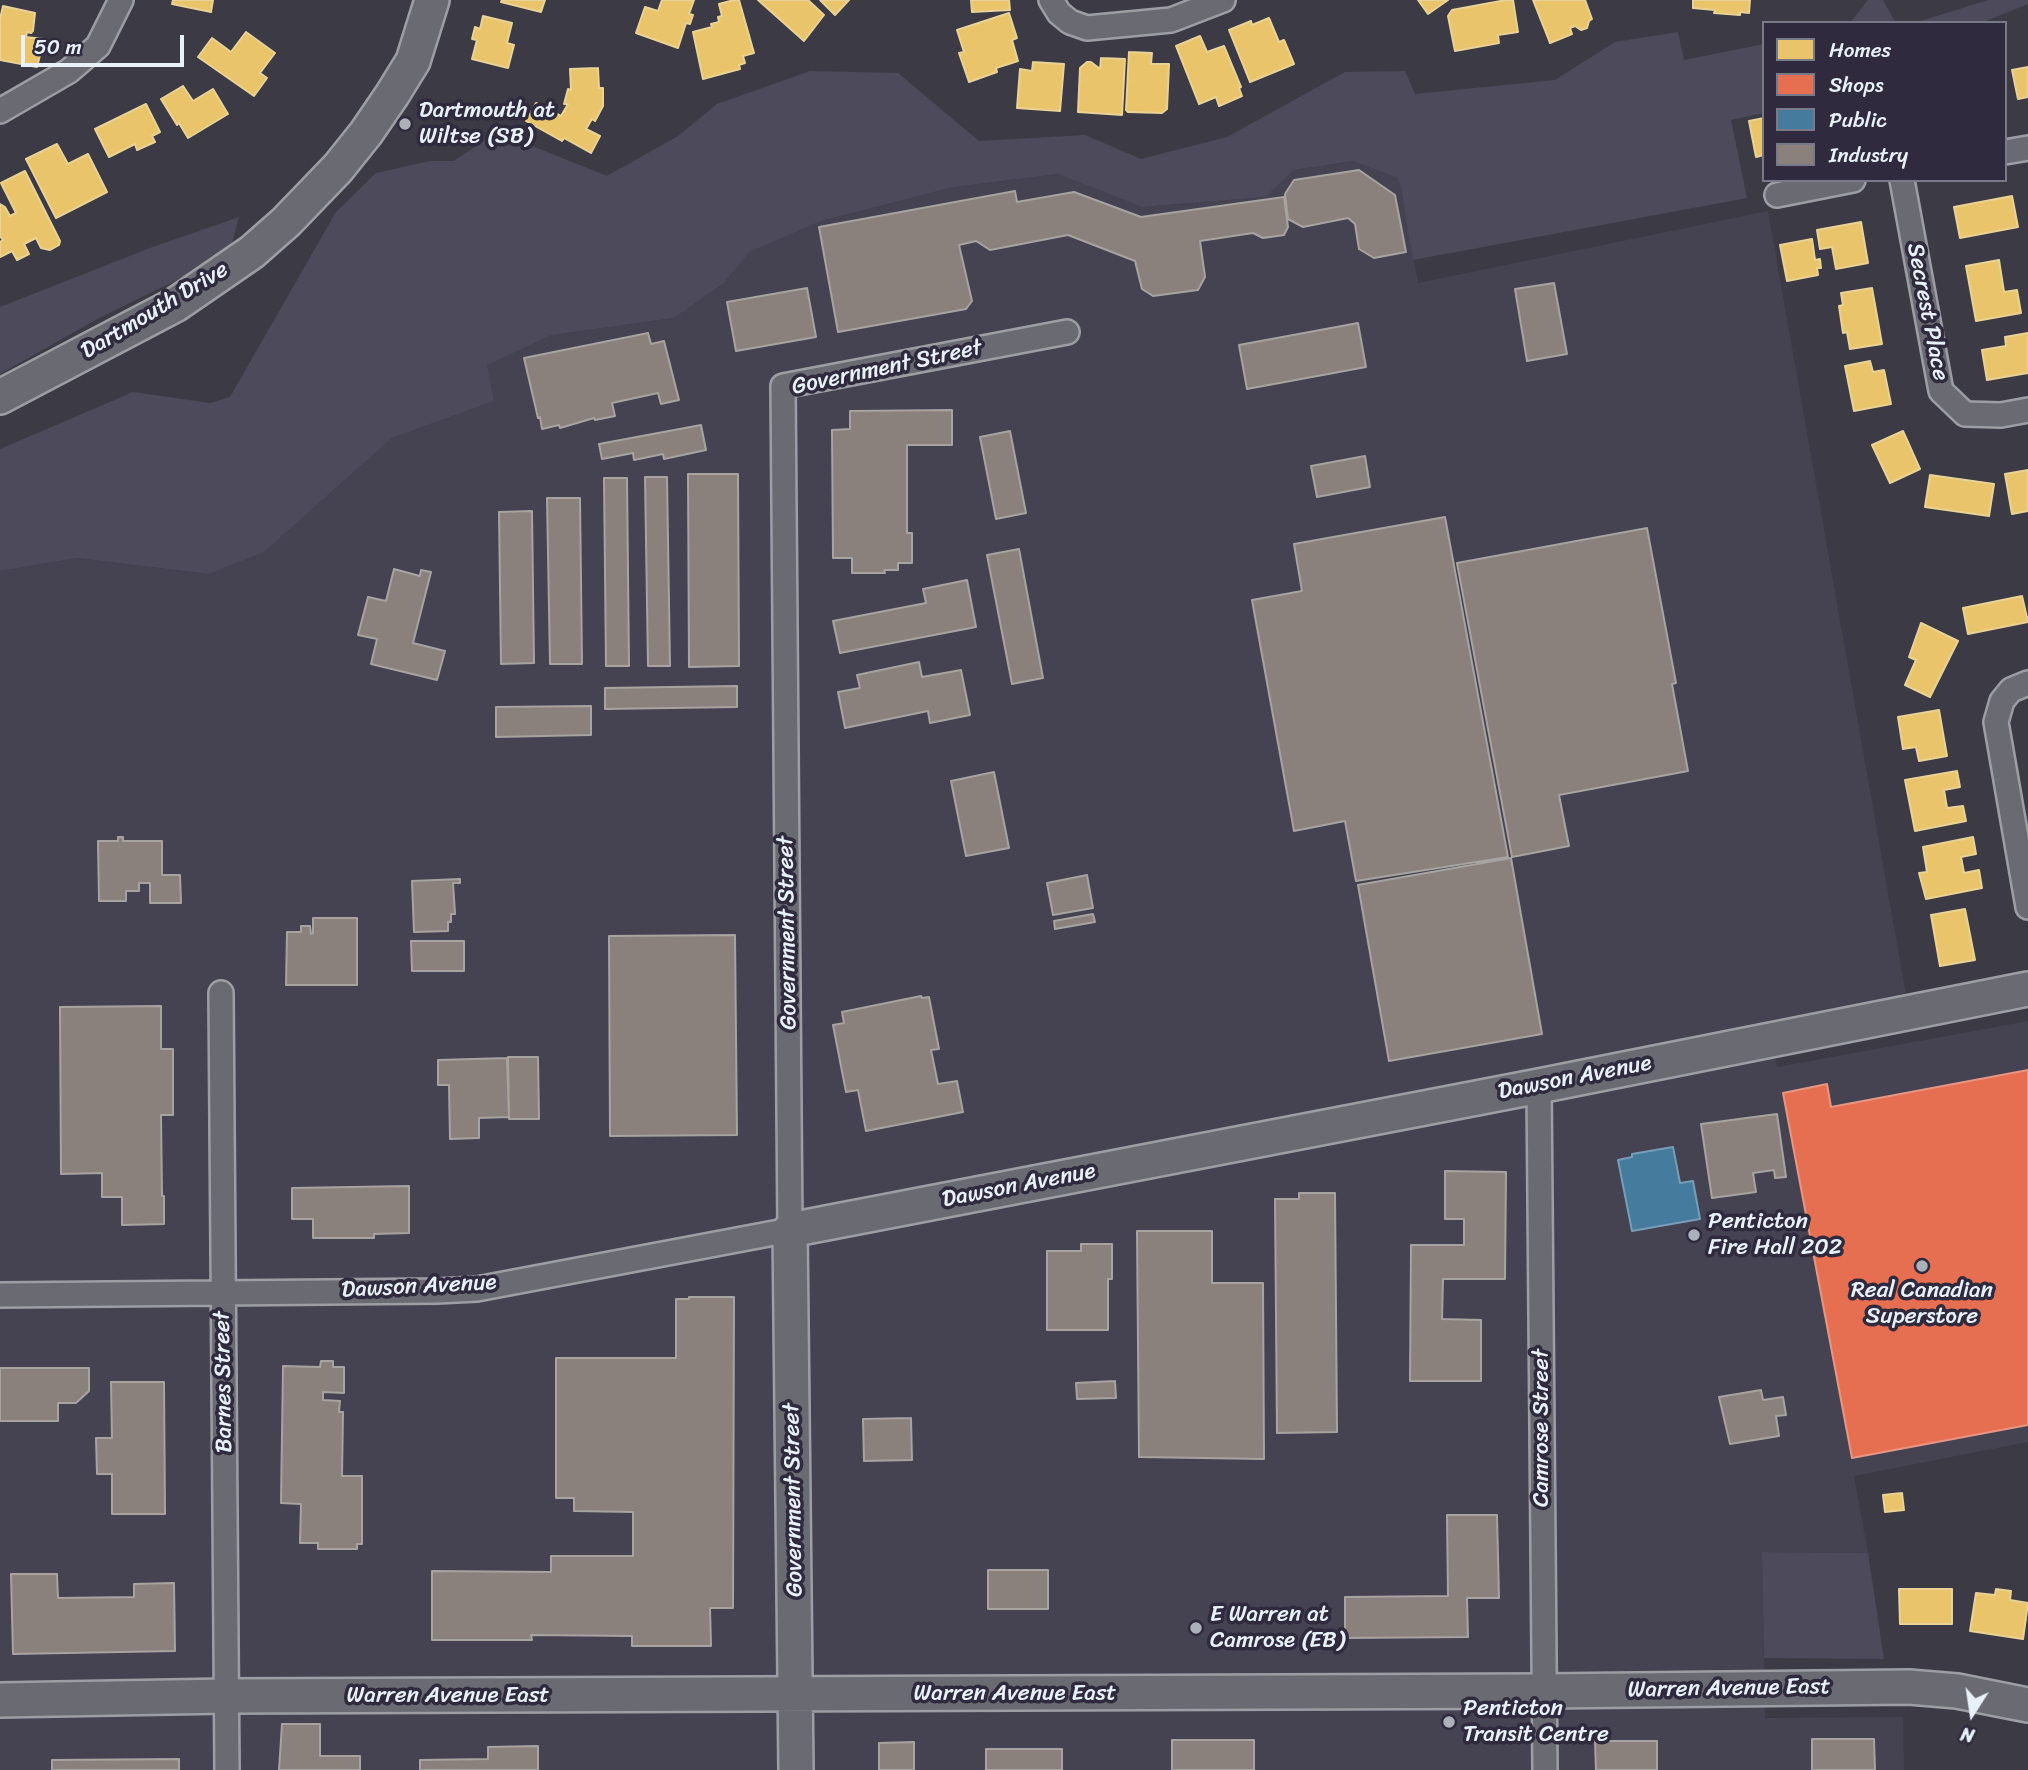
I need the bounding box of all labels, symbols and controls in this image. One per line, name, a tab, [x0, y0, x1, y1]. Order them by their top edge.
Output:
scale bar	[24, 21, 187, 65]
legend	[1762, 21, 2007, 182]
text: 50 m	[34, 28, 82, 66]
text: Homes	[1829, 31, 1891, 69]
text: Shops	[1829, 66, 1884, 104]
place label: Dartmouth at Wiltse (SB)	[419, 97, 555, 151]
text: Public	[1829, 101, 1887, 139]
marker: Dartmouth at Wiltse (SB)	[397, 116, 413, 132]
text: Industry	[1829, 136, 1908, 174]
street label: Secrest Place	[1900, 241, 1954, 383]
street label: Dartmouth Drive	[76, 256, 234, 366]
street label: Government Street	[789, 334, 985, 402]
street label: Government Street	[773, 836, 803, 1030]
street label: Dawson Avenue	[1496, 1050, 1654, 1106]
street label: Dawson Avenue	[940, 1158, 1098, 1214]
place label: Penticton Fire Hall 202	[1708, 1208, 1842, 1262]
marker: Penticton Fire Hall 202	[1686, 1227, 1702, 1243]
marker: Real Canadian Superstore	[1914, 1258, 1930, 1274]
street label: Dawson Avenue	[341, 1269, 497, 1305]
place label: Real Canadian Superstore	[1851, 1277, 1993, 1331]
street label: Barnes Street	[209, 1311, 239, 1453]
street label: Camrose Street	[1528, 1349, 1556, 1507]
street label: Government Street	[779, 1403, 809, 1597]
place label: E Warren at Camrose (EB)	[1210, 1601, 1345, 1655]
marker: E Warren at Camrose (EB)	[1188, 1620, 1204, 1636]
street label: Warren Avenue East	[1627, 1673, 1831, 1705]
north arrow	[1937, 1679, 2007, 1749]
street label: Warren Avenue East	[914, 1680, 1116, 1708]
street label: Warren Avenue East	[347, 1682, 549, 1710]
place label: Penticton Transit Centre	[1463, 1695, 1609, 1749]
marker: Penticton Transit Centre	[1441, 1714, 1457, 1730]
text: N	[1958, 1718, 1977, 1753]

